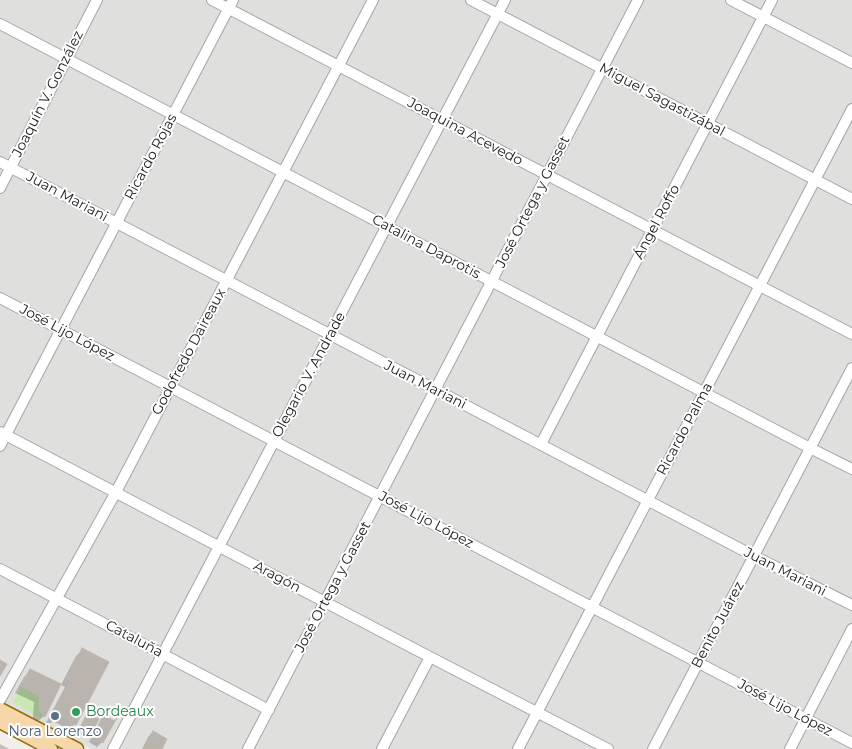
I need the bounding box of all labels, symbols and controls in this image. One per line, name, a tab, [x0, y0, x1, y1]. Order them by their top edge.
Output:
street label: Joaquín V. González	[9, 28, 87, 160]
street label: Miguel Sagastizábal	[596, 60, 728, 140]
street label: Joaquina Acevedo	[404, 94, 526, 170]
street label: Ricardo Rojas	[121, 111, 181, 203]
street label: José Ortega y Gasset	[492, 133, 574, 271]
street label: Juan Mariani	[23, 168, 111, 226]
street label: Ángel Roffo	[630, 182, 684, 262]
street label: Catalina Daprotis	[369, 211, 483, 283]
street label: Godofredo Daireaux	[149, 286, 229, 418]
street label: José Lijo López	[17, 301, 117, 365]
street label: Olegario V. Andrade	[269, 309, 349, 441]
street label: Juan Mariani	[381, 357, 469, 413]
street label: Ricardo Palma	[654, 380, 716, 478]
street label: José Lijo López	[376, 488, 476, 552]
street label: José Ortega y Gasset	[291, 519, 375, 655]
street label: Juan Mariani	[741, 544, 829, 600]
street label: Aragón	[250, 558, 304, 596]
street label: Benito Juárez	[688, 579, 748, 671]
street label: Cataluña	[102, 617, 166, 661]
street label: José Lijo López	[735, 676, 835, 740]
place label: Bordeaux	[86, 704, 154, 720]
marker: Bordeaux	[70, 706, 82, 718]
marker: Nora Lorenzo	[49, 710, 61, 722]
place label: Nora Lorenzo	[8, 724, 102, 740]

